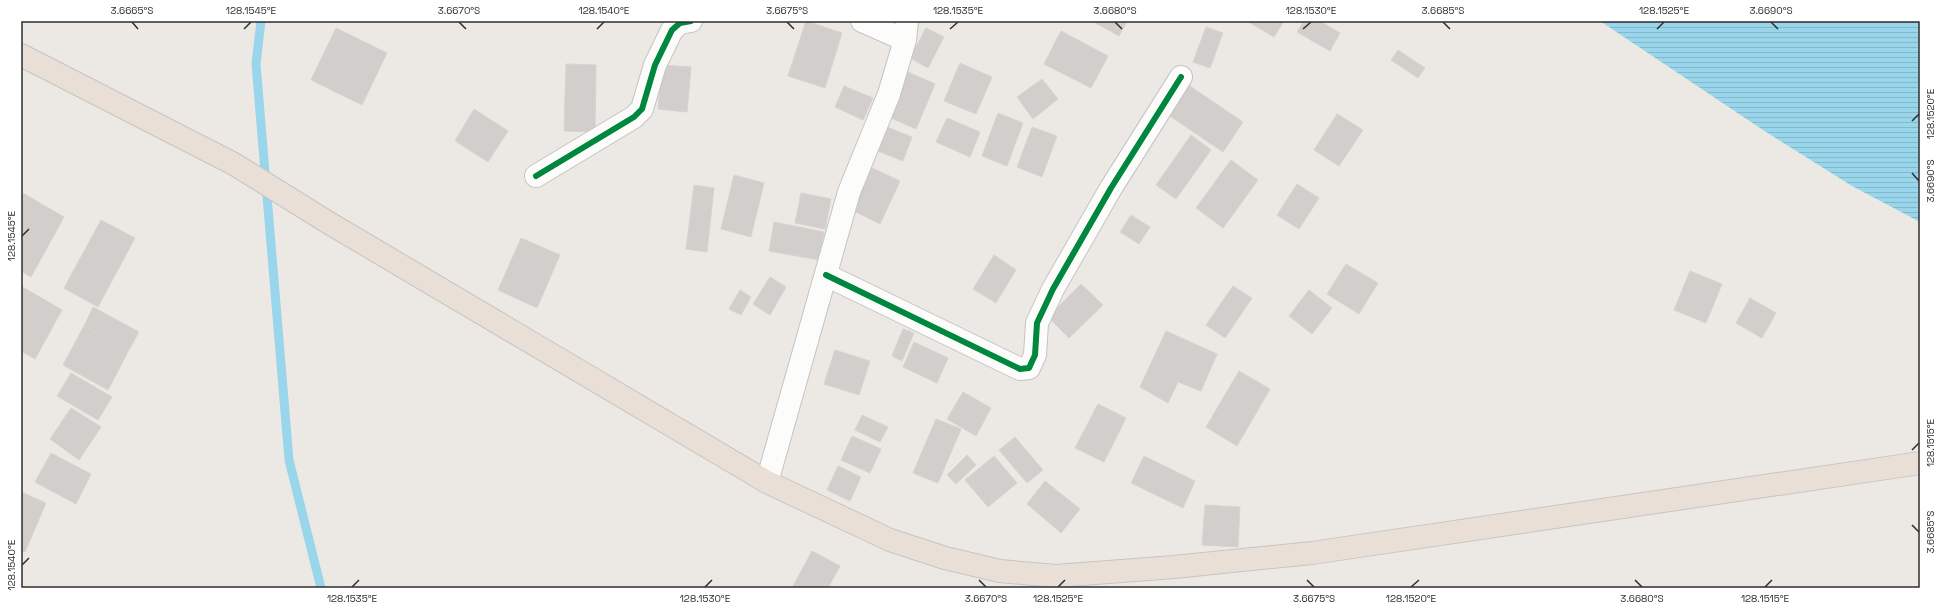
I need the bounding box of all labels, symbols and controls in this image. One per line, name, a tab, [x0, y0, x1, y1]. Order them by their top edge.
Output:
text: 3.6665°S	[111, 4, 153, 17]
text: 128.1545°E	[226, 4, 277, 17]
text: 3.6670°S	[438, 4, 480, 17]
text: 128.1540°E	[579, 4, 630, 17]
text: 3.6675°S	[766, 4, 808, 17]
text: 128.1535°E	[933, 4, 983, 17]
text: 3.6680°S	[1093, 4, 1137, 17]
text: 128.1530°E	[1286, 4, 1337, 17]
text: 3.6685°S	[1422, 4, 1464, 17]
text: 128.1525°E	[1639, 4, 1689, 17]
text: 3.6690°S	[1749, 4, 1793, 17]
text: 128.1520°E	[1924, 88, 1937, 139]
text: 3.6690°S	[1924, 159, 1937, 203]
text: 128.1545°E	[5, 210, 18, 261]
text: 128.1515°E	[1924, 419, 1937, 467]
text: 3.6685°S	[1924, 511, 1937, 553]
text: 128.1540°E	[5, 539, 18, 590]
text: 128.1535°E	[327, 592, 377, 605]
text: 128.1530°E	[680, 592, 731, 605]
text: 3.6670°S	[965, 592, 1007, 605]
text: 128.1525°E	[1033, 592, 1083, 605]
text: 3.6675°S	[1293, 592, 1335, 605]
text: 128.1520°E	[1386, 592, 1437, 605]
text: 3.6680°S	[1620, 592, 1664, 605]
text: 128.1515°E	[1741, 592, 1789, 605]

